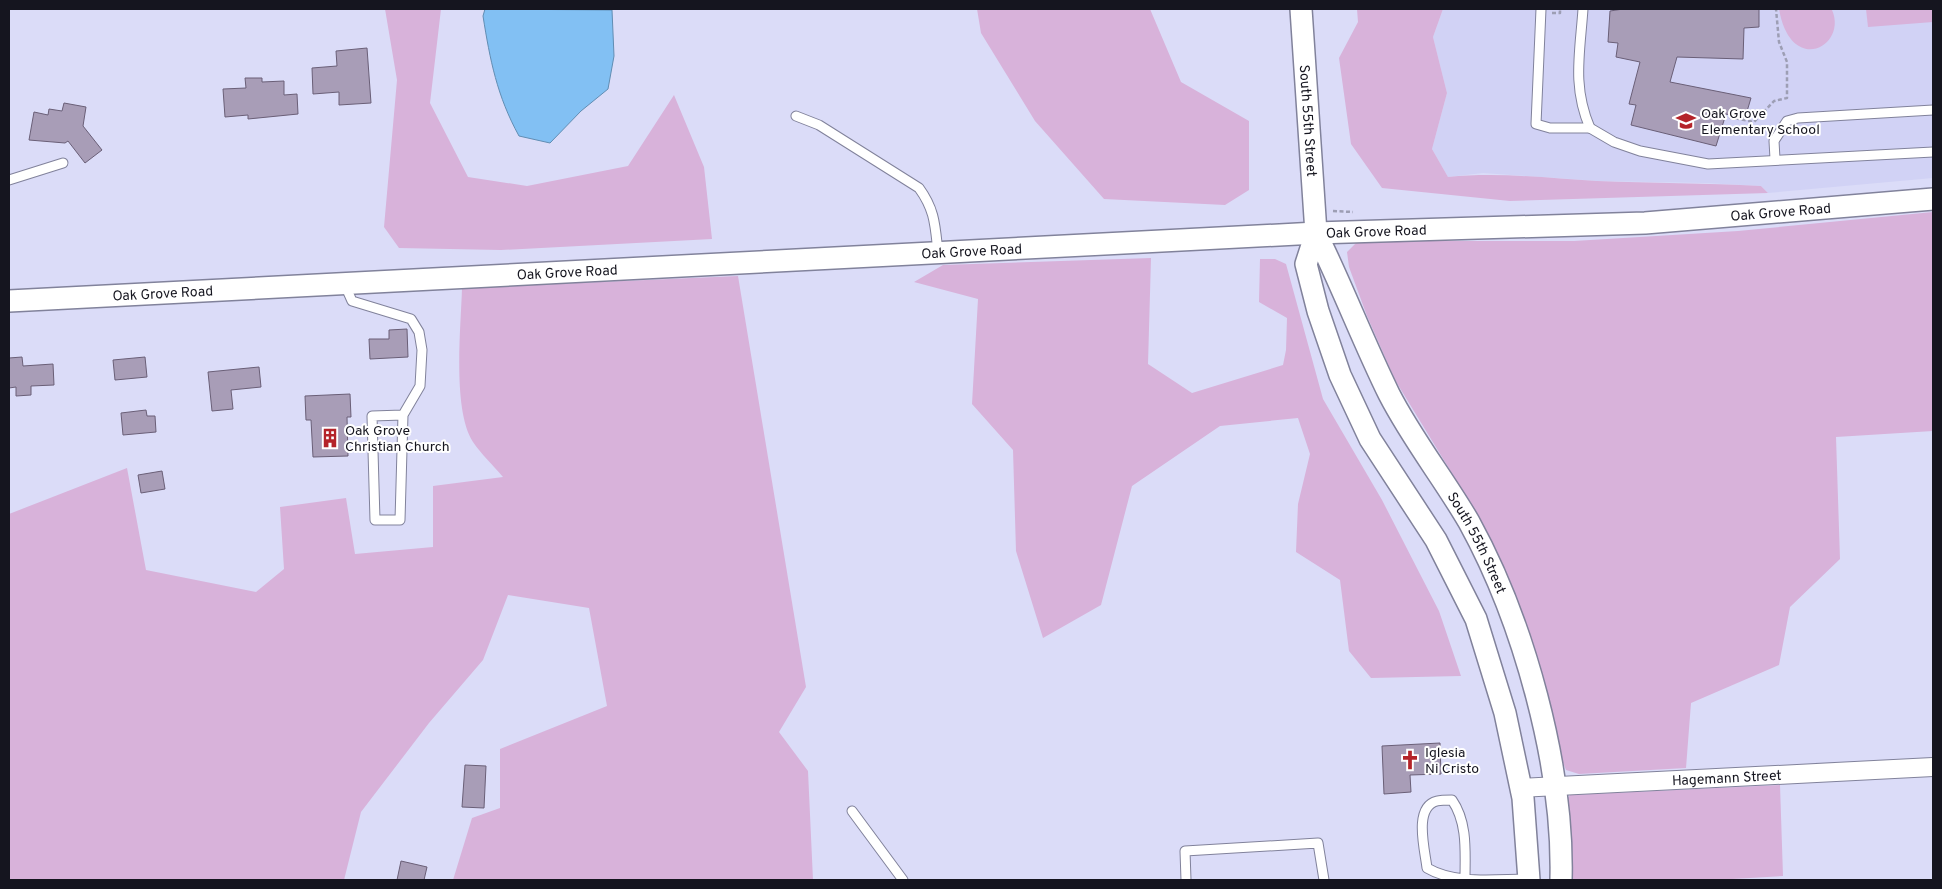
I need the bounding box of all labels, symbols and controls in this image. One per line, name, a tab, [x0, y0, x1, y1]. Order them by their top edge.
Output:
street label: South 55th Street	[1295, 64, 1319, 177]
place label: Oak Grove Elementary School	[1701, 106, 1820, 139]
school or university icon: Oak Grove Elementary School	[1675, 110, 1697, 132]
street label: Oak Grove Road	[1730, 201, 1832, 226]
street label: Oak Grove Road	[1326, 223, 1427, 243]
street label: Oak Grove Road	[921, 241, 1023, 264]
street label: Oak Grove Road	[516, 262, 618, 285]
street label: Oak Grove Road	[112, 283, 214, 306]
place label: Oak Grove Christian Church	[345, 423, 450, 456]
building icon: Oak Grove Christian Church	[319, 427, 341, 449]
street label: South 55th Street	[1443, 489, 1509, 597]
place label: Iglesia Ni Cristo	[1425, 745, 1479, 778]
church icon: Iglesia Ni Cristo	[1399, 749, 1421, 771]
street label: Hagemann Street	[1672, 768, 1782, 790]

